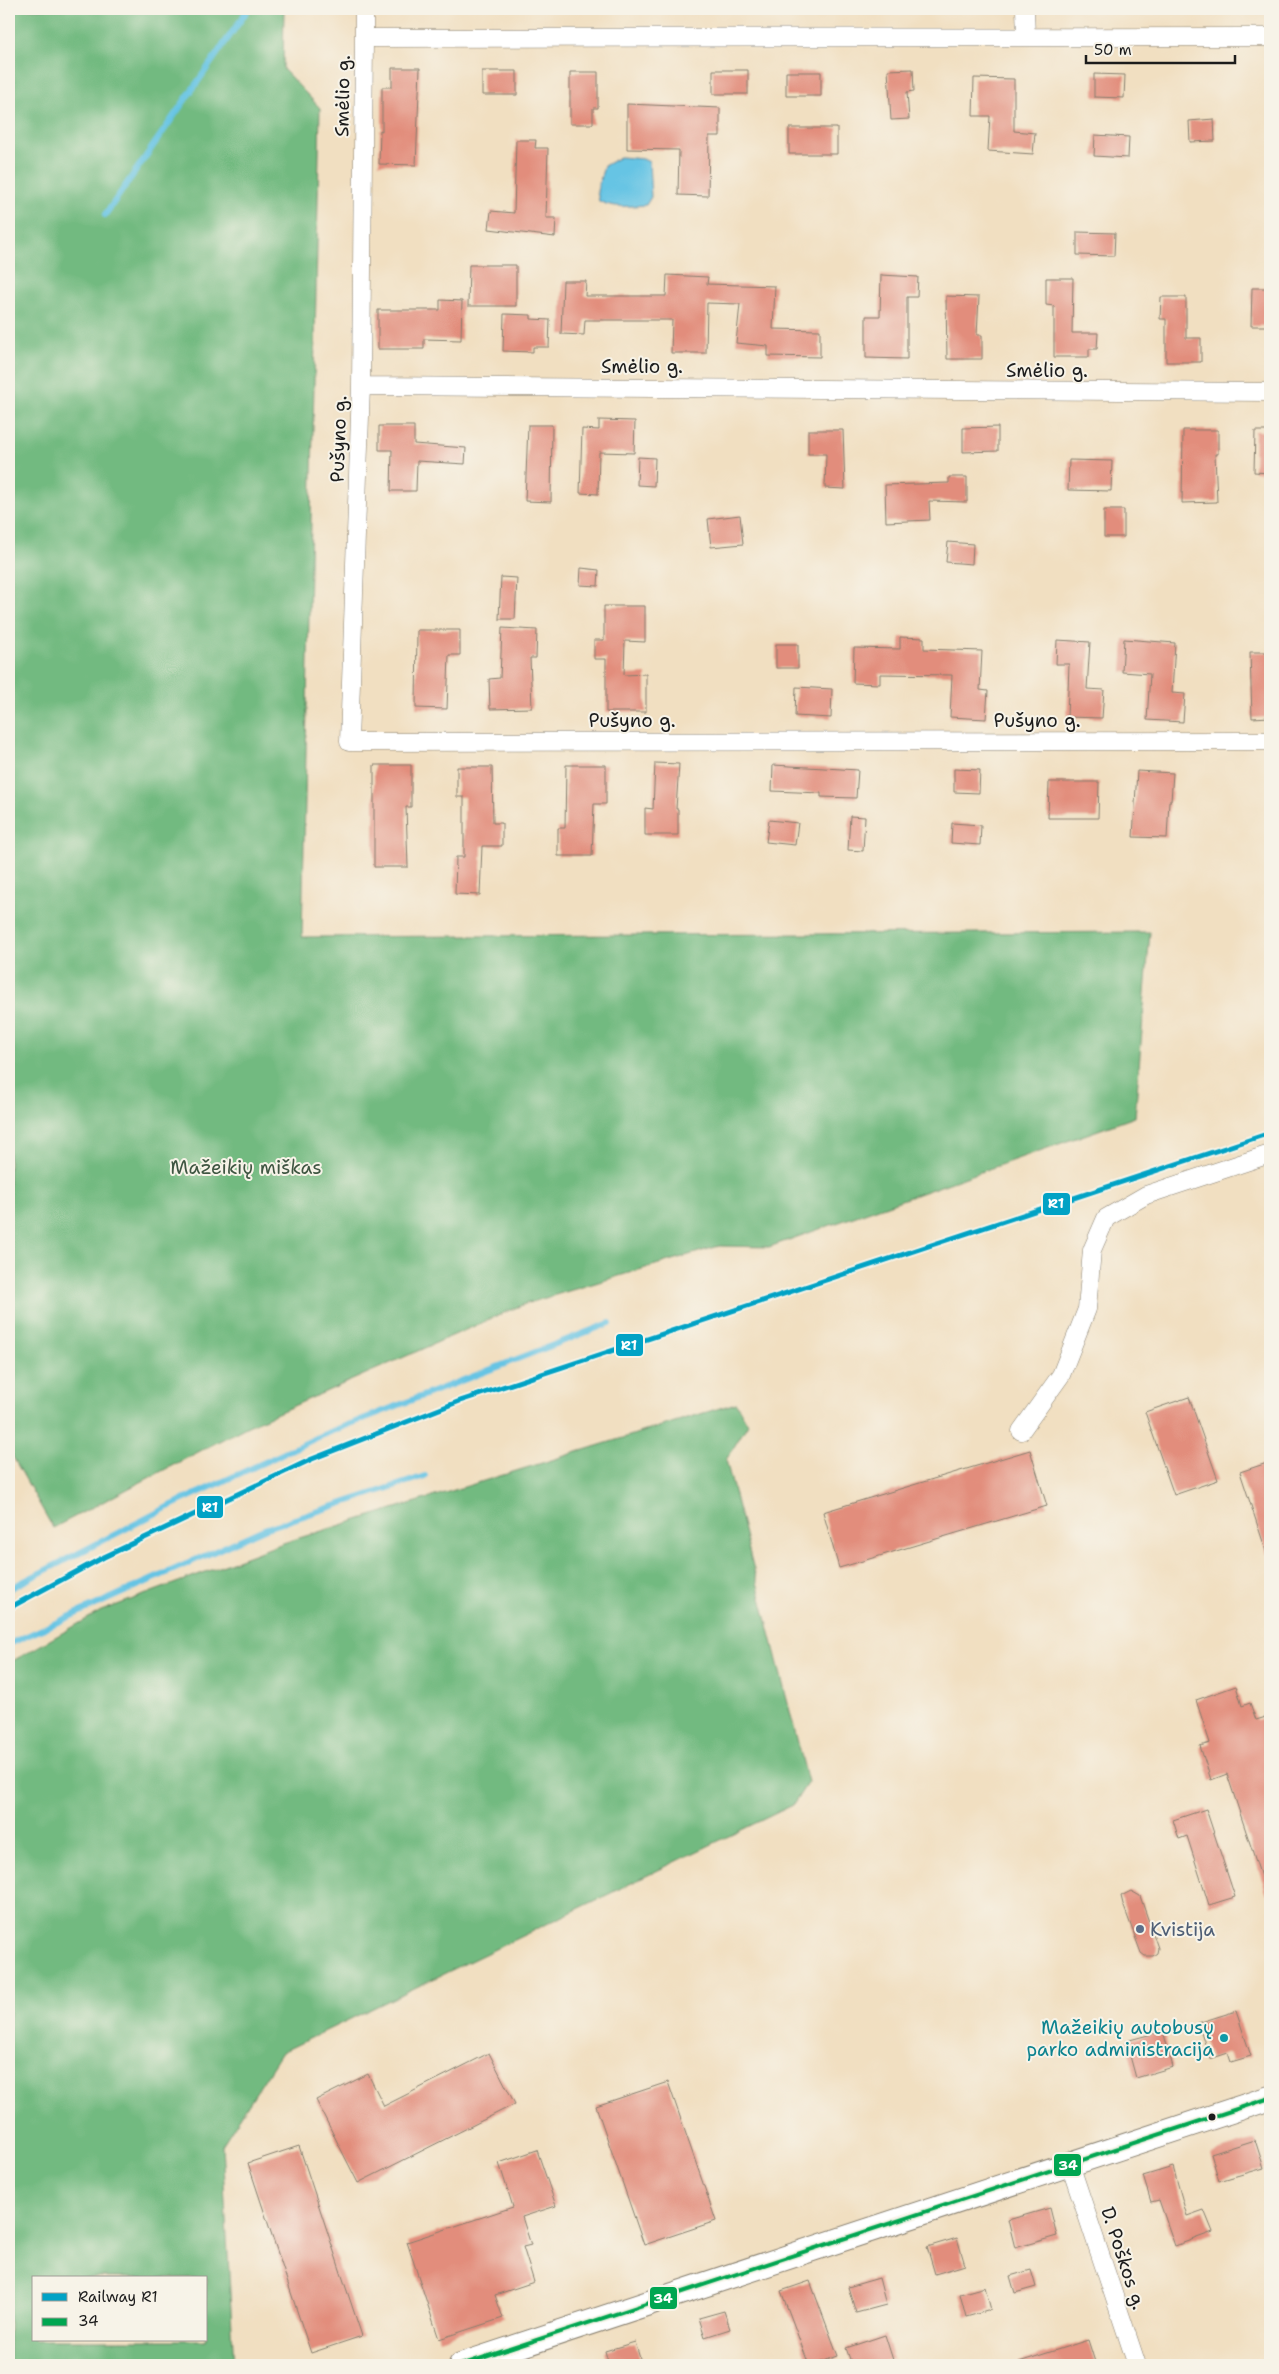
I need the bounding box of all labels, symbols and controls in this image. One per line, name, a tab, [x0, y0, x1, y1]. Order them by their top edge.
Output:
scale bar	[1086, 32, 1235, 64]
text: 50 m	[1094, 40, 1132, 60]
street label: Smėlio g.	[329, 55, 356, 137]
street label: Smėlio g.	[601, 354, 683, 379]
street label: Smėlio g.	[1006, 358, 1088, 383]
street label: Pušyno g.	[324, 395, 353, 483]
street label: Pušyno g.	[588, 708, 676, 733]
street label: Pušyno g.	[993, 708, 1081, 733]
park label: Mažeikių miškas	[170, 1155, 322, 1180]
line badge: R1	[1042, 1192, 1071, 1216]
text: R1	[1048, 1194, 1064, 1212]
line badge: R1	[615, 1333, 644, 1357]
text: R1	[621, 1336, 637, 1354]
line badge: R1	[196, 1495, 224, 1519]
text: R1	[202, 1498, 218, 1516]
place label: Kvistija	[1150, 1917, 1215, 1942]
marker: Kvistija	[1134, 1923, 1146, 1935]
place label: Mažeikių autobusų parko administracija	[1026, 2015, 1214, 2062]
marker: Mažeikių autobusų parko administracija	[1218, 2032, 1230, 2044]
unlabelled marker	[1207, 2112, 1217, 2122]
line badge: 34	[1053, 2153, 1082, 2177]
text: 34	[1058, 2156, 1078, 2174]
street label: D. Poškos g.	[1095, 2204, 1152, 2313]
legend	[32, 2276, 208, 2342]
line badge: 34	[649, 2286, 678, 2310]
text: Railway R1	[78, 2287, 158, 2307]
text: 34	[653, 2289, 673, 2307]
text: 34	[78, 2311, 98, 2331]

